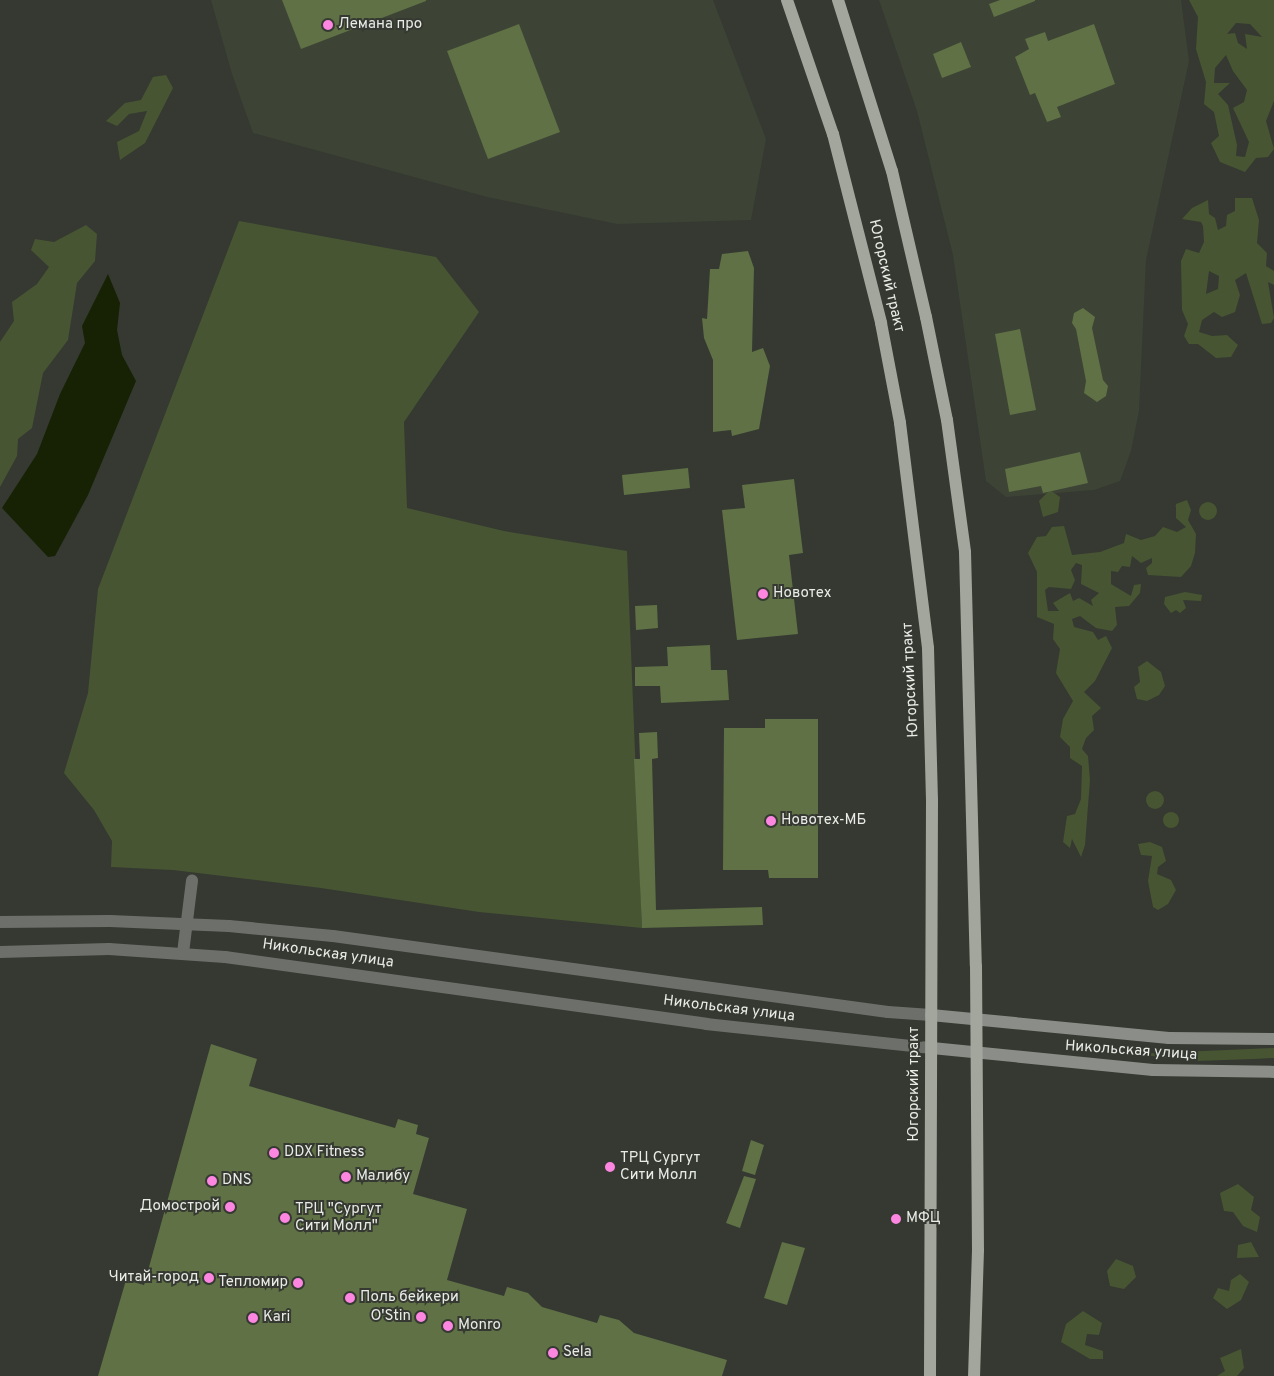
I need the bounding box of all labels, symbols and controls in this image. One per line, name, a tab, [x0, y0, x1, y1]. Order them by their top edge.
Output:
place label: Лемана про	[338, 16, 422, 34]
marker: Лемана про	[322, 19, 334, 31]
street label: Югорский тракт	[864, 218, 908, 334]
place label: Новотех	[773, 585, 831, 603]
marker: Новотех	[757, 588, 769, 600]
street label: Югорский тракт	[899, 622, 923, 738]
place label: Новотех-МБ	[781, 812, 866, 830]
marker: Новотех-МБ	[765, 815, 777, 827]
street label: Никольская улица	[261, 936, 395, 972]
street label: Никольская улица	[662, 992, 796, 1026]
street label: Югорский тракт	[906, 1026, 924, 1142]
street label: Никольская улица	[1064, 1037, 1198, 1065]
place label: DDX Fitness	[284, 1144, 364, 1162]
marker: DDX Fitness	[268, 1147, 280, 1159]
place label: ТРЦ Сургут Сити Молл	[620, 1149, 700, 1184]
marker: ТРЦ Сургут Сити Молл	[604, 1161, 616, 1173]
place label: Малибу	[356, 1168, 410, 1186]
marker: Малибу	[340, 1171, 352, 1183]
place label: DNS	[222, 1172, 252, 1190]
marker: DNS	[206, 1175, 218, 1187]
place label: Домострой	[140, 1198, 220, 1216]
place label: ТРЦ "Сургут Сити Молл"	[295, 1200, 381, 1235]
marker: Домострой	[224, 1201, 236, 1213]
place label: МФЦ	[906, 1210, 941, 1228]
marker: ТРЦ "Сургут Сити Молл"	[279, 1212, 291, 1224]
marker: МФЦ	[890, 1213, 902, 1225]
place label: Читай-город	[108, 1269, 199, 1287]
marker: Читай-город	[203, 1272, 215, 1284]
place label: Тепломир	[218, 1274, 288, 1292]
marker: Тепломир	[292, 1277, 304, 1289]
place label: Поль бейкери	[360, 1289, 459, 1307]
marker: Поль бейкери	[344, 1292, 356, 1304]
place label: O'Stin	[370, 1308, 411, 1326]
place label: Kari	[263, 1309, 290, 1327]
marker: O'Stin	[415, 1311, 427, 1323]
marker: Kari	[247, 1312, 259, 1324]
place label: Monro	[458, 1317, 501, 1335]
marker: Monro	[442, 1320, 454, 1332]
place label: Sela	[563, 1344, 592, 1362]
marker: Sela	[547, 1347, 559, 1359]

